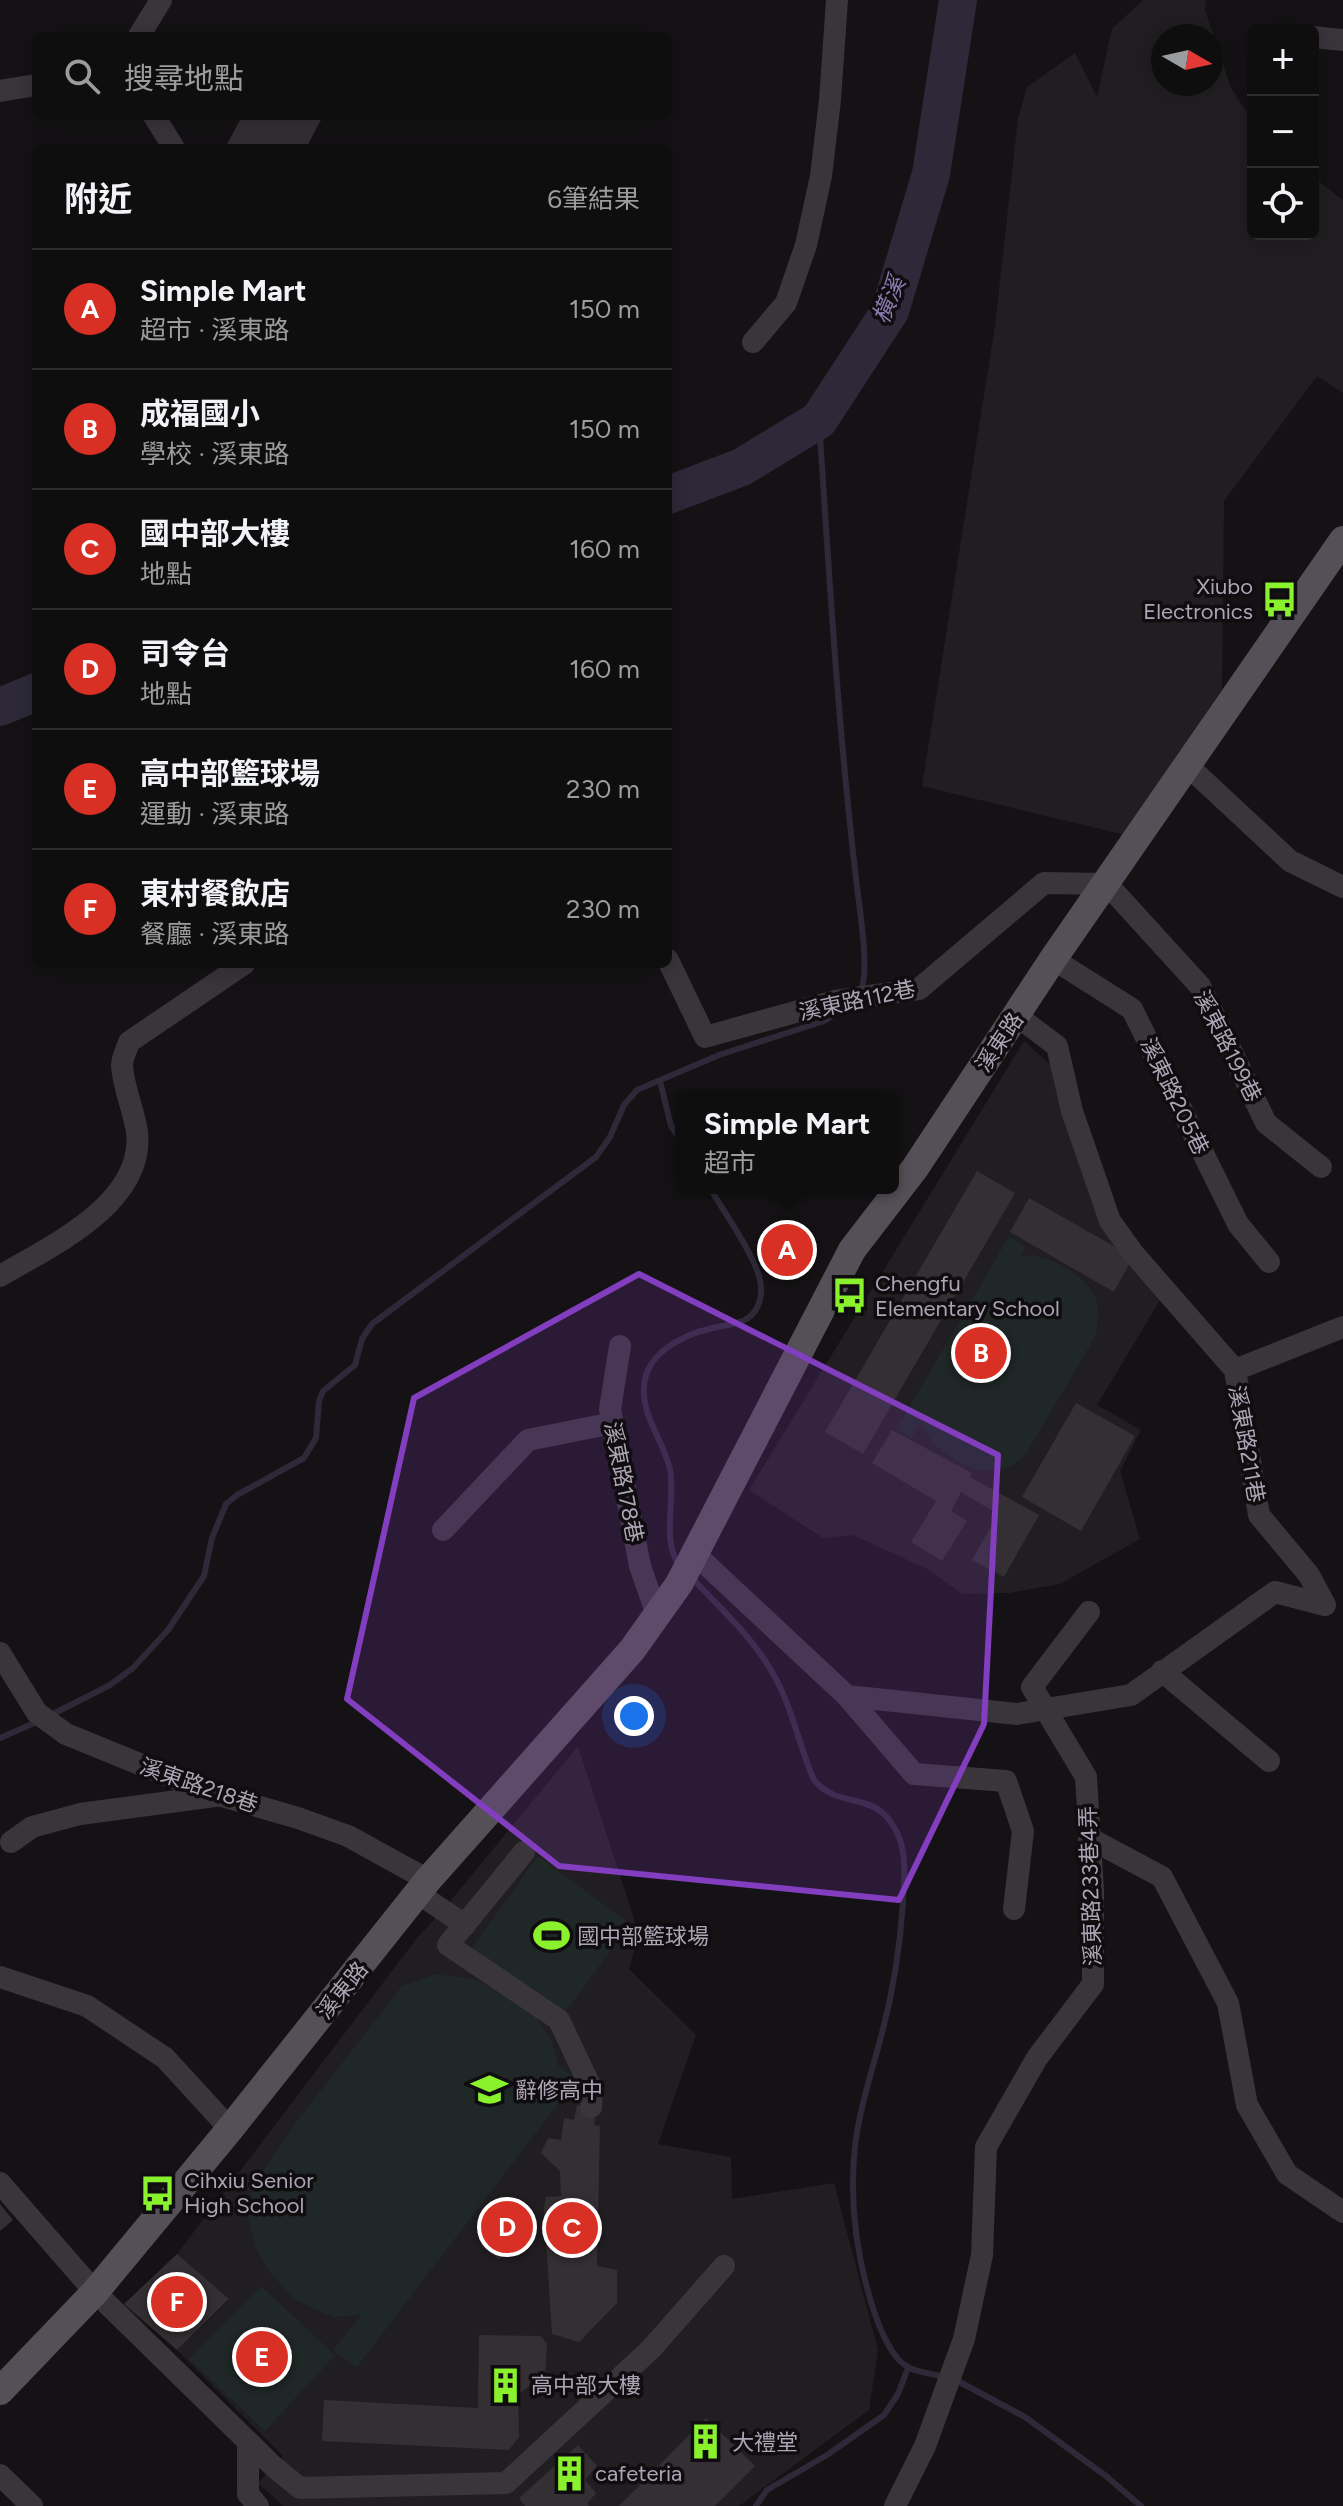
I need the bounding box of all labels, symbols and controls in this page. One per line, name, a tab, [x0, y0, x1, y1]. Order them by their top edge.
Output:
north arrow	[1151, 24, 1223, 96]
map controls	[1247, 24, 1319, 240]
button: +	[1247, 24, 1319, 96]
search box	[32, 32, 672, 120]
icon: search	[60, 54, 104, 98]
text: 搜尋地點	[124, 60, 244, 97]
button: −	[1247, 96, 1319, 168]
button: locate	[1247, 168, 1319, 240]
text: 附近	[64, 179, 132, 220]
text: 6筆結果	[547, 183, 640, 215]
water label: 橫溪	[866, 269, 912, 328]
text: Simple Mart	[140, 272, 307, 309]
text: A	[81, 293, 99, 325]
text: 150 m	[569, 293, 640, 325]
text: 超市 · 溪東路	[140, 314, 289, 346]
text: 成福國小	[140, 395, 260, 432]
text: B	[82, 413, 98, 445]
text: 150 m	[569, 413, 640, 445]
text: 學校 · 溪東路	[140, 438, 289, 470]
text: 國中部大樓	[140, 515, 290, 552]
text: C	[81, 533, 99, 565]
text: 160 m	[569, 533, 640, 565]
text: 地點	[140, 558, 192, 590]
place label: Xiubo Electronics	[1143, 573, 1253, 625]
bus stop icon: Xiubo Electronics	[1260, 580, 1298, 618]
text: 司令台	[140, 635, 230, 672]
text: D	[81, 653, 99, 685]
text: 160 m	[569, 653, 640, 685]
text: 地點	[140, 678, 192, 710]
text: 高中部籃球場	[140, 755, 320, 792]
text: E	[82, 773, 98, 805]
text: 230 m	[566, 773, 640, 805]
text: 運動 · 溪東路	[140, 798, 289, 830]
text: 東村餐飲店	[140, 875, 290, 912]
text: F	[83, 893, 97, 925]
text: 230 m	[566, 893, 640, 925]
text: 餐廳 · 溪東路	[140, 918, 289, 950]
street label: 溪東路112巷	[796, 975, 918, 1026]
street label: 溪東路199巷	[1188, 986, 1267, 1107]
street label: 溪東路	[970, 1007, 1029, 1077]
street label: 溪東路205巷	[1135, 1033, 1215, 1159]
popup	[675, 1090, 899, 1194]
text: Simple Mart	[704, 1105, 870, 1142]
text: 超市	[704, 1147, 756, 1179]
pin: A	[761, 1220, 813, 1280]
place label: Chengfu Elementary School	[875, 1270, 1060, 1322]
bus stop icon: Chengfu Elementary School	[830, 1277, 868, 1315]
pin: B	[955, 1323, 1007, 1383]
street label: 溪東路211巷	[1223, 1383, 1270, 1505]
street label: 溪東路178巷	[599, 1419, 648, 1545]
your location	[614, 1696, 654, 1736]
street label: 溪東路218巷	[136, 1753, 261, 1818]
street label: 溪東路233巷4弄	[1074, 1806, 1107, 1966]
sports icon: 國中部籃球場	[532, 1917, 570, 1955]
place label: 國中部籃球場	[577, 1923, 709, 1950]
street label: 溪東路	[311, 1956, 374, 2024]
school or university icon: 辭修高中	[470, 2071, 508, 2109]
place label: 辭修高中	[515, 2077, 603, 2104]
place label: Cihxiu Senior High School	[184, 2167, 314, 2219]
bus stop icon: Cihxiu Senior High School	[139, 2174, 177, 2212]
pin: D	[481, 2197, 533, 2257]
pin: C	[546, 2198, 598, 2258]
pin: F	[151, 2272, 203, 2332]
pin: E	[236, 2327, 288, 2387]
building icon: 高中部大樓	[486, 2366, 524, 2404]
place label: 高中部大樓	[531, 2372, 641, 2399]
building icon: 大禮堂	[687, 2423, 725, 2461]
place label: 大禮堂	[732, 2429, 798, 2456]
building icon: cafeteria	[550, 2454, 588, 2492]
place label: cafeteria	[595, 2460, 682, 2487]

